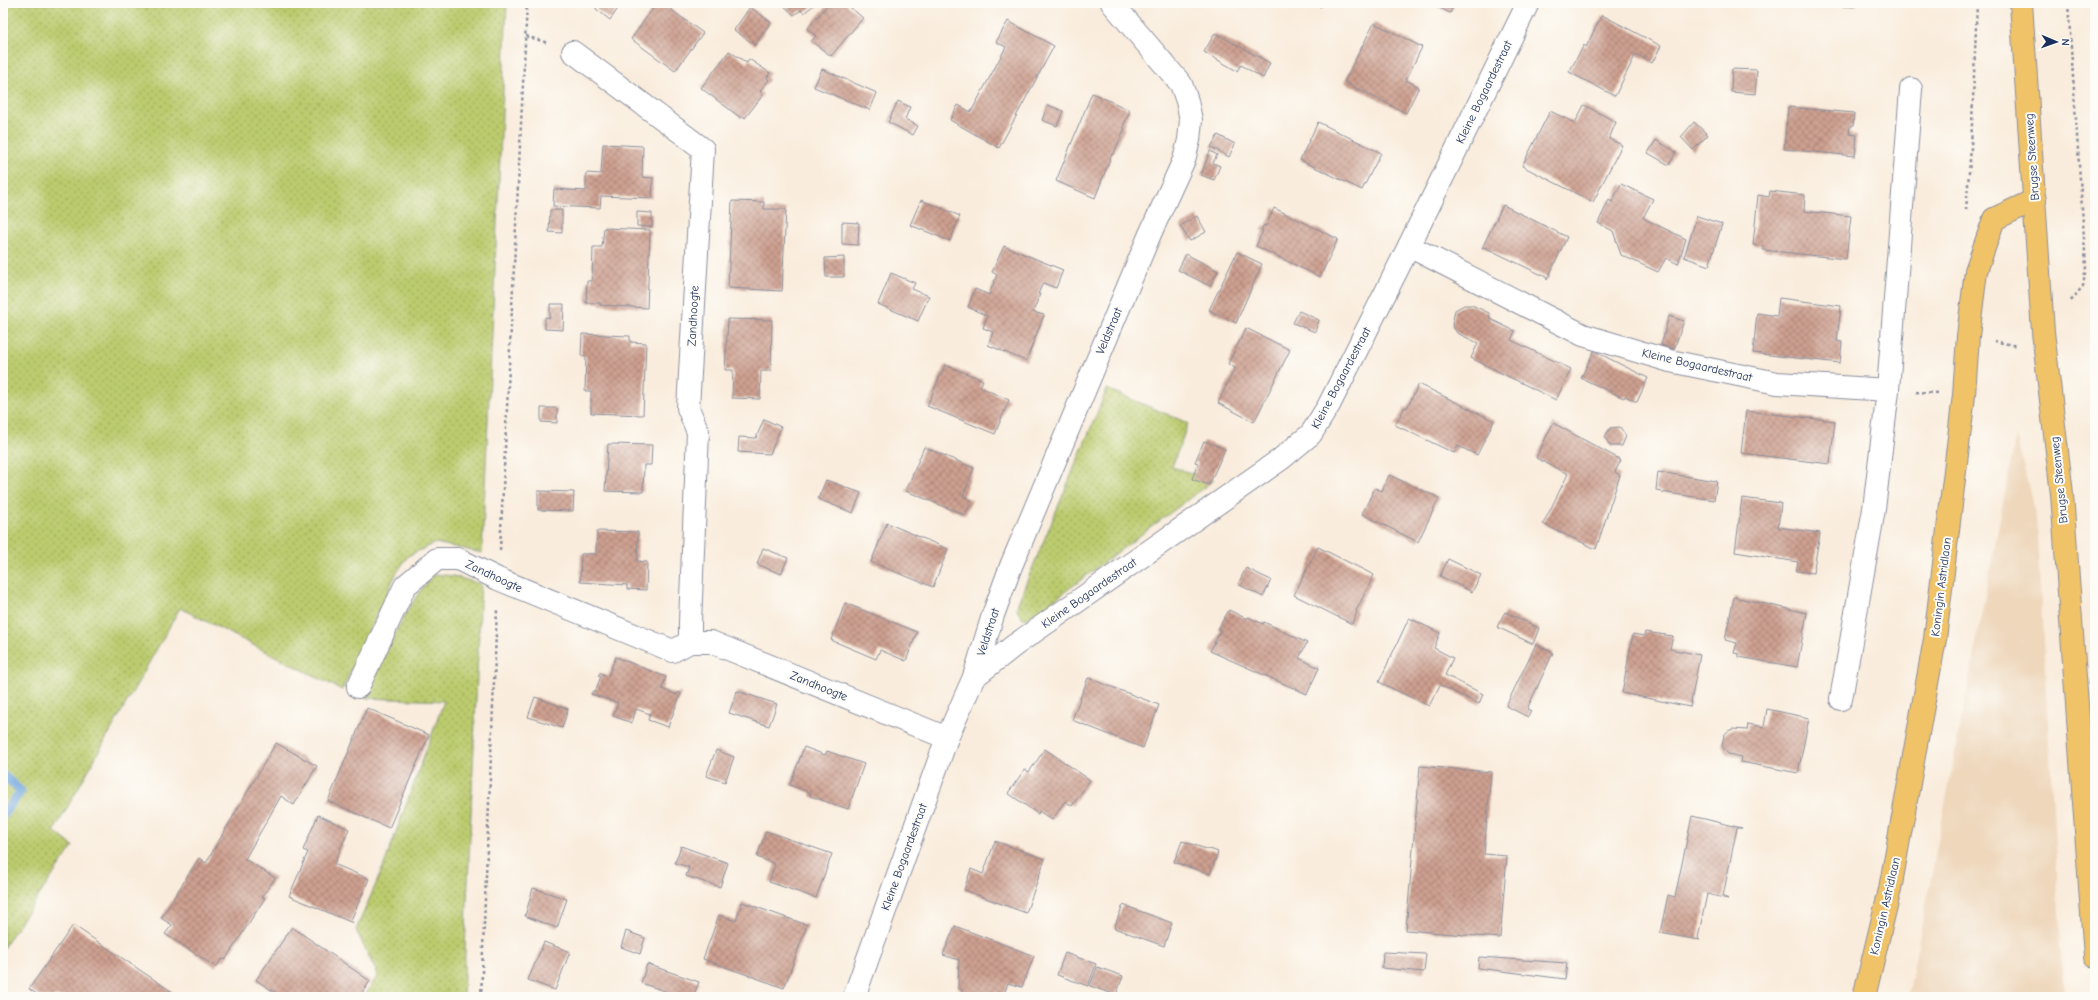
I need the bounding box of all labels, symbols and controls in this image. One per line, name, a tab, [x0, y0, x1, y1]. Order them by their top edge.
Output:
north arrow	[2036, 22, 2076, 62]
street label: Kleine Bogaardestraat	[1453, 38, 1515, 146]
text: N	[2059, 39, 2072, 46]
street label: Brugse Steenweg	[2022, 113, 2042, 201]
street label: Zandhoogte	[684, 285, 702, 347]
street label: Veldstraat	[1093, 305, 1125, 357]
street label: Kleine Bogaardestraat	[1308, 324, 1374, 431]
street label: Kleine Bogaardestraat	[1640, 345, 1754, 385]
street label: Brugse Steenweg	[2047, 436, 2071, 524]
street label: Koningin Astridlaan	[1928, 537, 1954, 637]
street label: Kleine Bogaardestraat	[1039, 555, 1140, 631]
street label: Zandhoogte	[464, 557, 524, 595]
street label: Veldstraat	[974, 606, 1002, 658]
street label: Zandhoogte	[788, 668, 850, 704]
street label: Kleine Bogaardestraat	[878, 801, 930, 912]
street label: Koningin Astridlaan	[1867, 856, 1903, 956]

